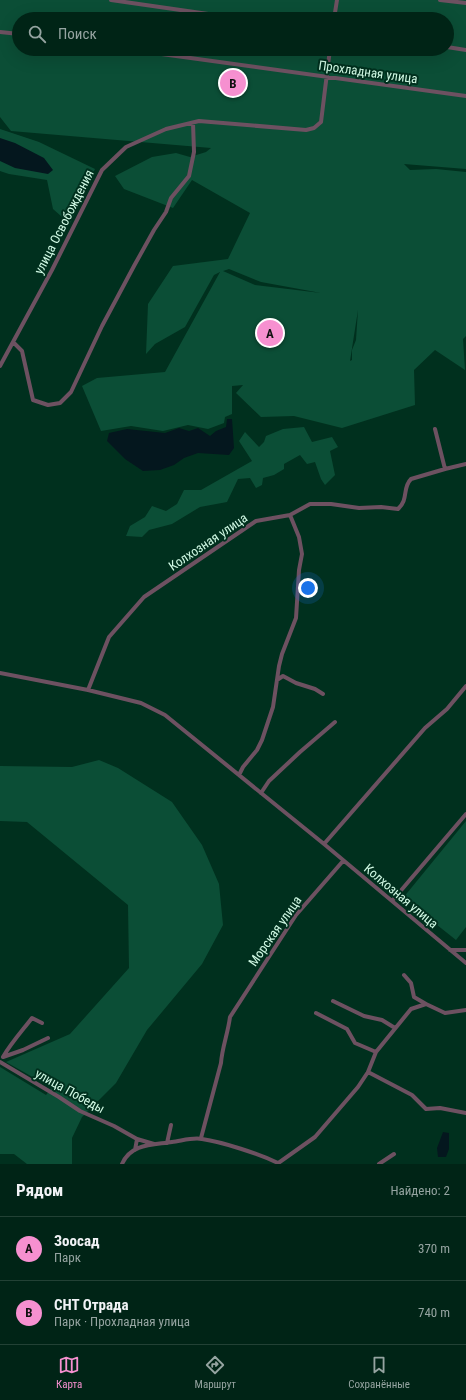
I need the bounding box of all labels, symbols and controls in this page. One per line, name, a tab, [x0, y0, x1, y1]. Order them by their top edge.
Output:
search box	[12, 12, 454, 56]
icon: search	[26, 23, 48, 45]
text: Поиск	[58, 25, 97, 43]
street label: Прохладная улица	[317, 58, 419, 86]
pin: B	[220, 68, 246, 98]
street label: улица Освобождения	[31, 167, 97, 277]
pin: A	[257, 318, 283, 348]
street label: Колхозная улица	[166, 510, 250, 574]
your location	[298, 578, 318, 598]
street label: Колхозная улица	[361, 861, 441, 931]
street label: Морская улица	[245, 893, 305, 969]
street label: улица Победы	[33, 1066, 107, 1116]
text: Рядом	[16, 1180, 63, 1200]
text: Найдено: 2	[390, 1183, 450, 1198]
text: Зоосад	[54, 1232, 99, 1250]
text: A	[25, 1241, 33, 1256]
text: 370 m	[418, 1241, 450, 1256]
text: Парк	[54, 1250, 81, 1265]
text: СНТ Отрада	[54, 1296, 129, 1314]
text: B	[25, 1305, 33, 1320]
text: 740 m	[418, 1305, 450, 1320]
text: Парк · Прохладная улица	[54, 1314, 190, 1329]
tab: Карта	[56, 1354, 82, 1391]
tab: Маршрут	[195, 1354, 236, 1391]
tab: Сохранённые	[348, 1354, 410, 1391]

